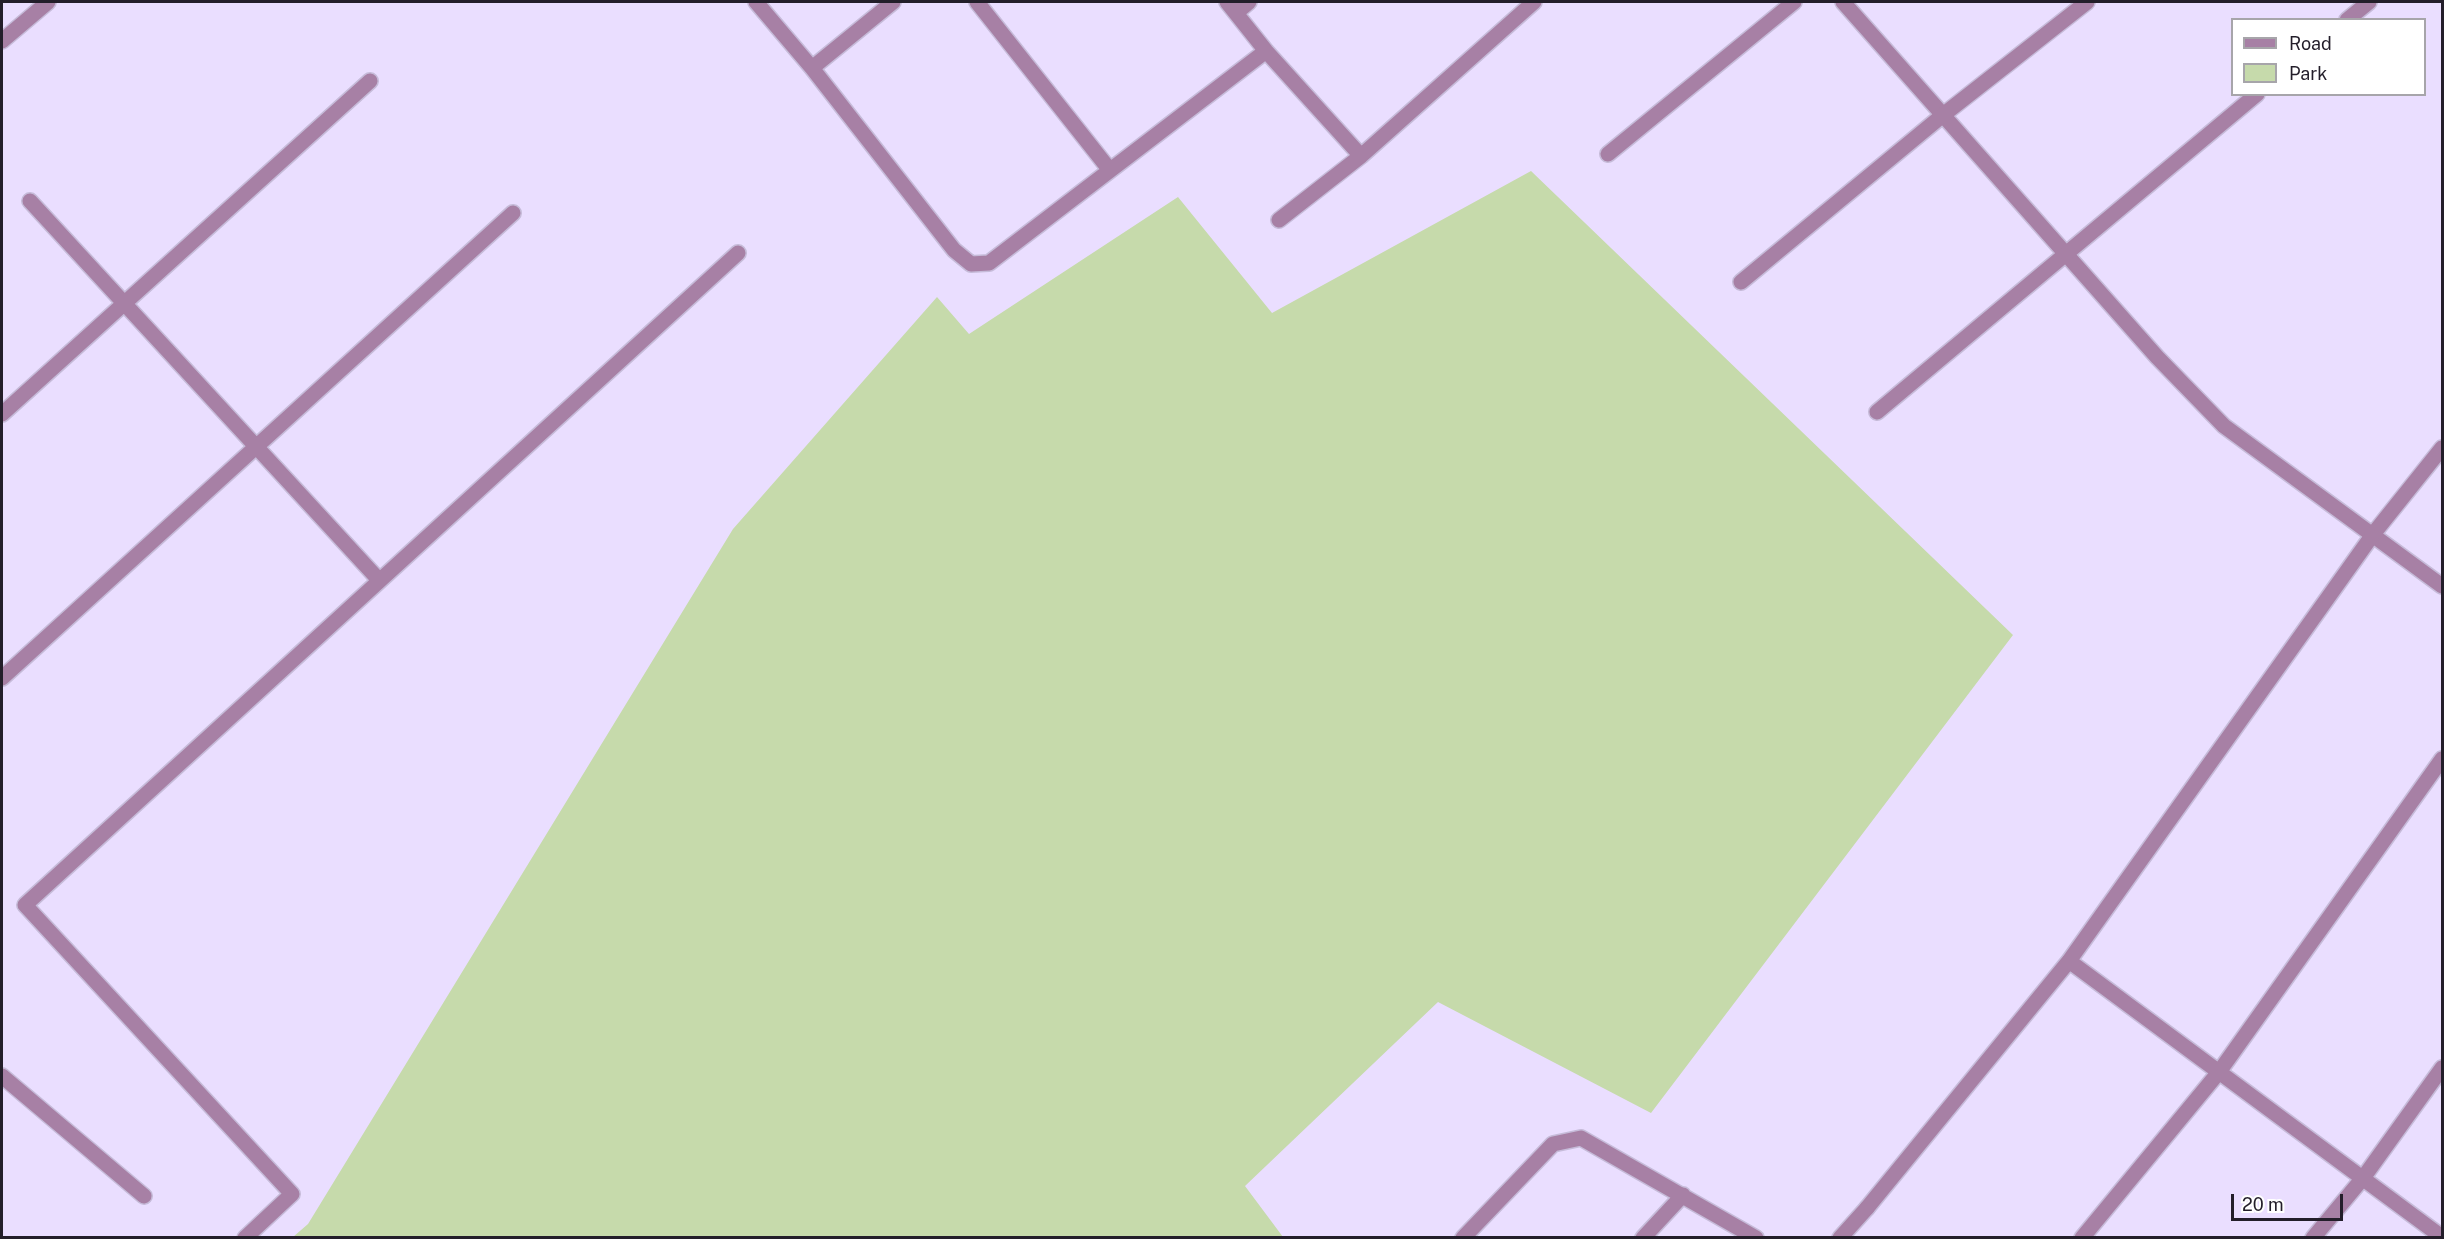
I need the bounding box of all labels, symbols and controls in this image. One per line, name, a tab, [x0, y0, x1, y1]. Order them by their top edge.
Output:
legend	[2231, 18, 2426, 96]
text: Road	[2289, 33, 2332, 54]
text: Park	[2289, 63, 2327, 84]
scale bar	[2234, 1182, 2346, 1220]
text: 20 m	[2242, 1194, 2284, 1215]

